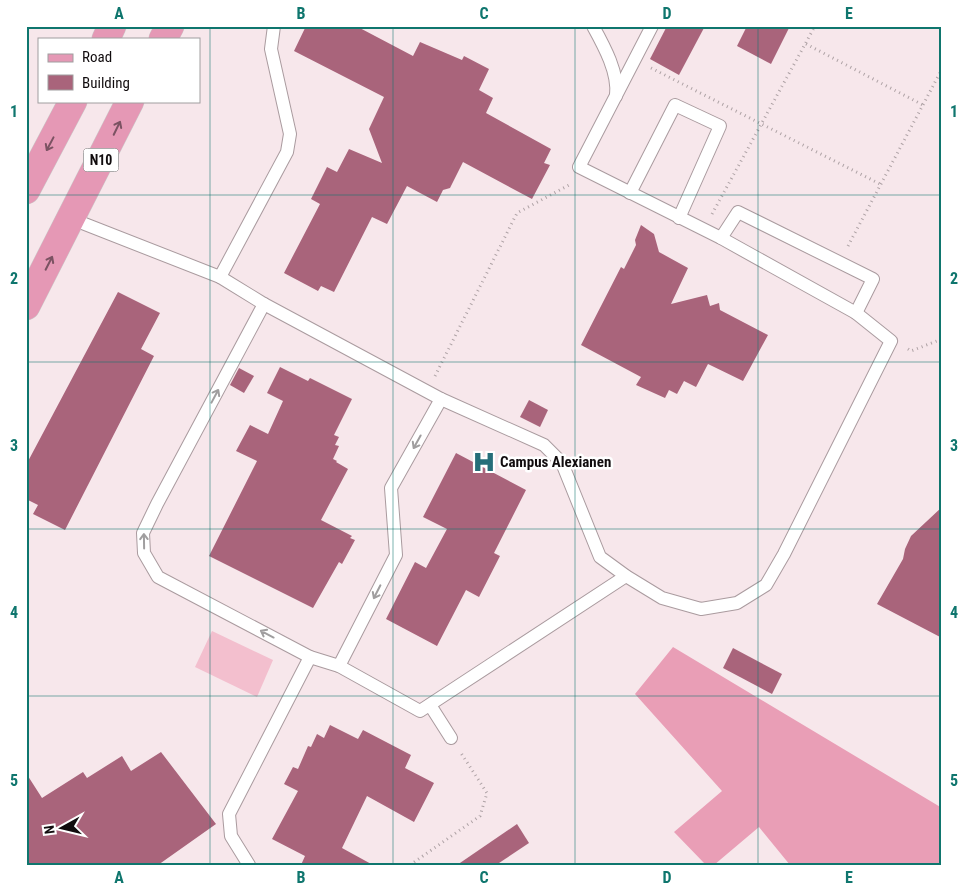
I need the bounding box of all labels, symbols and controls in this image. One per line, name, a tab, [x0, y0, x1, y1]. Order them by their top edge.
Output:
text: A	[114, 4, 124, 23]
text: B	[297, 4, 306, 23]
text: C	[479, 4, 489, 23]
text: D	[662, 4, 672, 23]
text: E	[845, 4, 853, 23]
legend	[38, 38, 200, 102]
text: Road	[82, 48, 112, 66]
text: Building	[82, 74, 130, 92]
text: 1	[10, 102, 18, 121]
text: 1	[950, 102, 958, 121]
one-way arrow	[113, 121, 122, 136]
one-way arrow	[45, 137, 55, 152]
road number: N10	[84, 148, 118, 172]
one-way arrow	[45, 256, 54, 271]
text: 2	[10, 269, 18, 288]
text: 2	[950, 269, 958, 288]
one-way arrow	[211, 389, 220, 404]
one-way arrow	[412, 434, 422, 449]
text: 3	[10, 436, 18, 455]
text: 3	[950, 436, 958, 455]
hospital icon: Campus Alexianen	[471, 449, 497, 475]
place label: Campus Alexianen	[500, 453, 611, 471]
one-way arrow	[139, 533, 149, 550]
one-way arrow	[372, 585, 382, 600]
text: 4	[10, 603, 18, 622]
text: 4	[950, 603, 958, 622]
one-way arrow	[259, 629, 274, 639]
text: 5	[10, 771, 18, 790]
text: 5	[950, 771, 958, 790]
north arrow	[38, 804, 88, 854]
text: N	[41, 824, 58, 835]
text: A	[114, 868, 124, 887]
text: B	[297, 868, 306, 887]
text: C	[479, 868, 489, 887]
text: D	[662, 868, 672, 887]
text: E	[845, 868, 853, 887]

